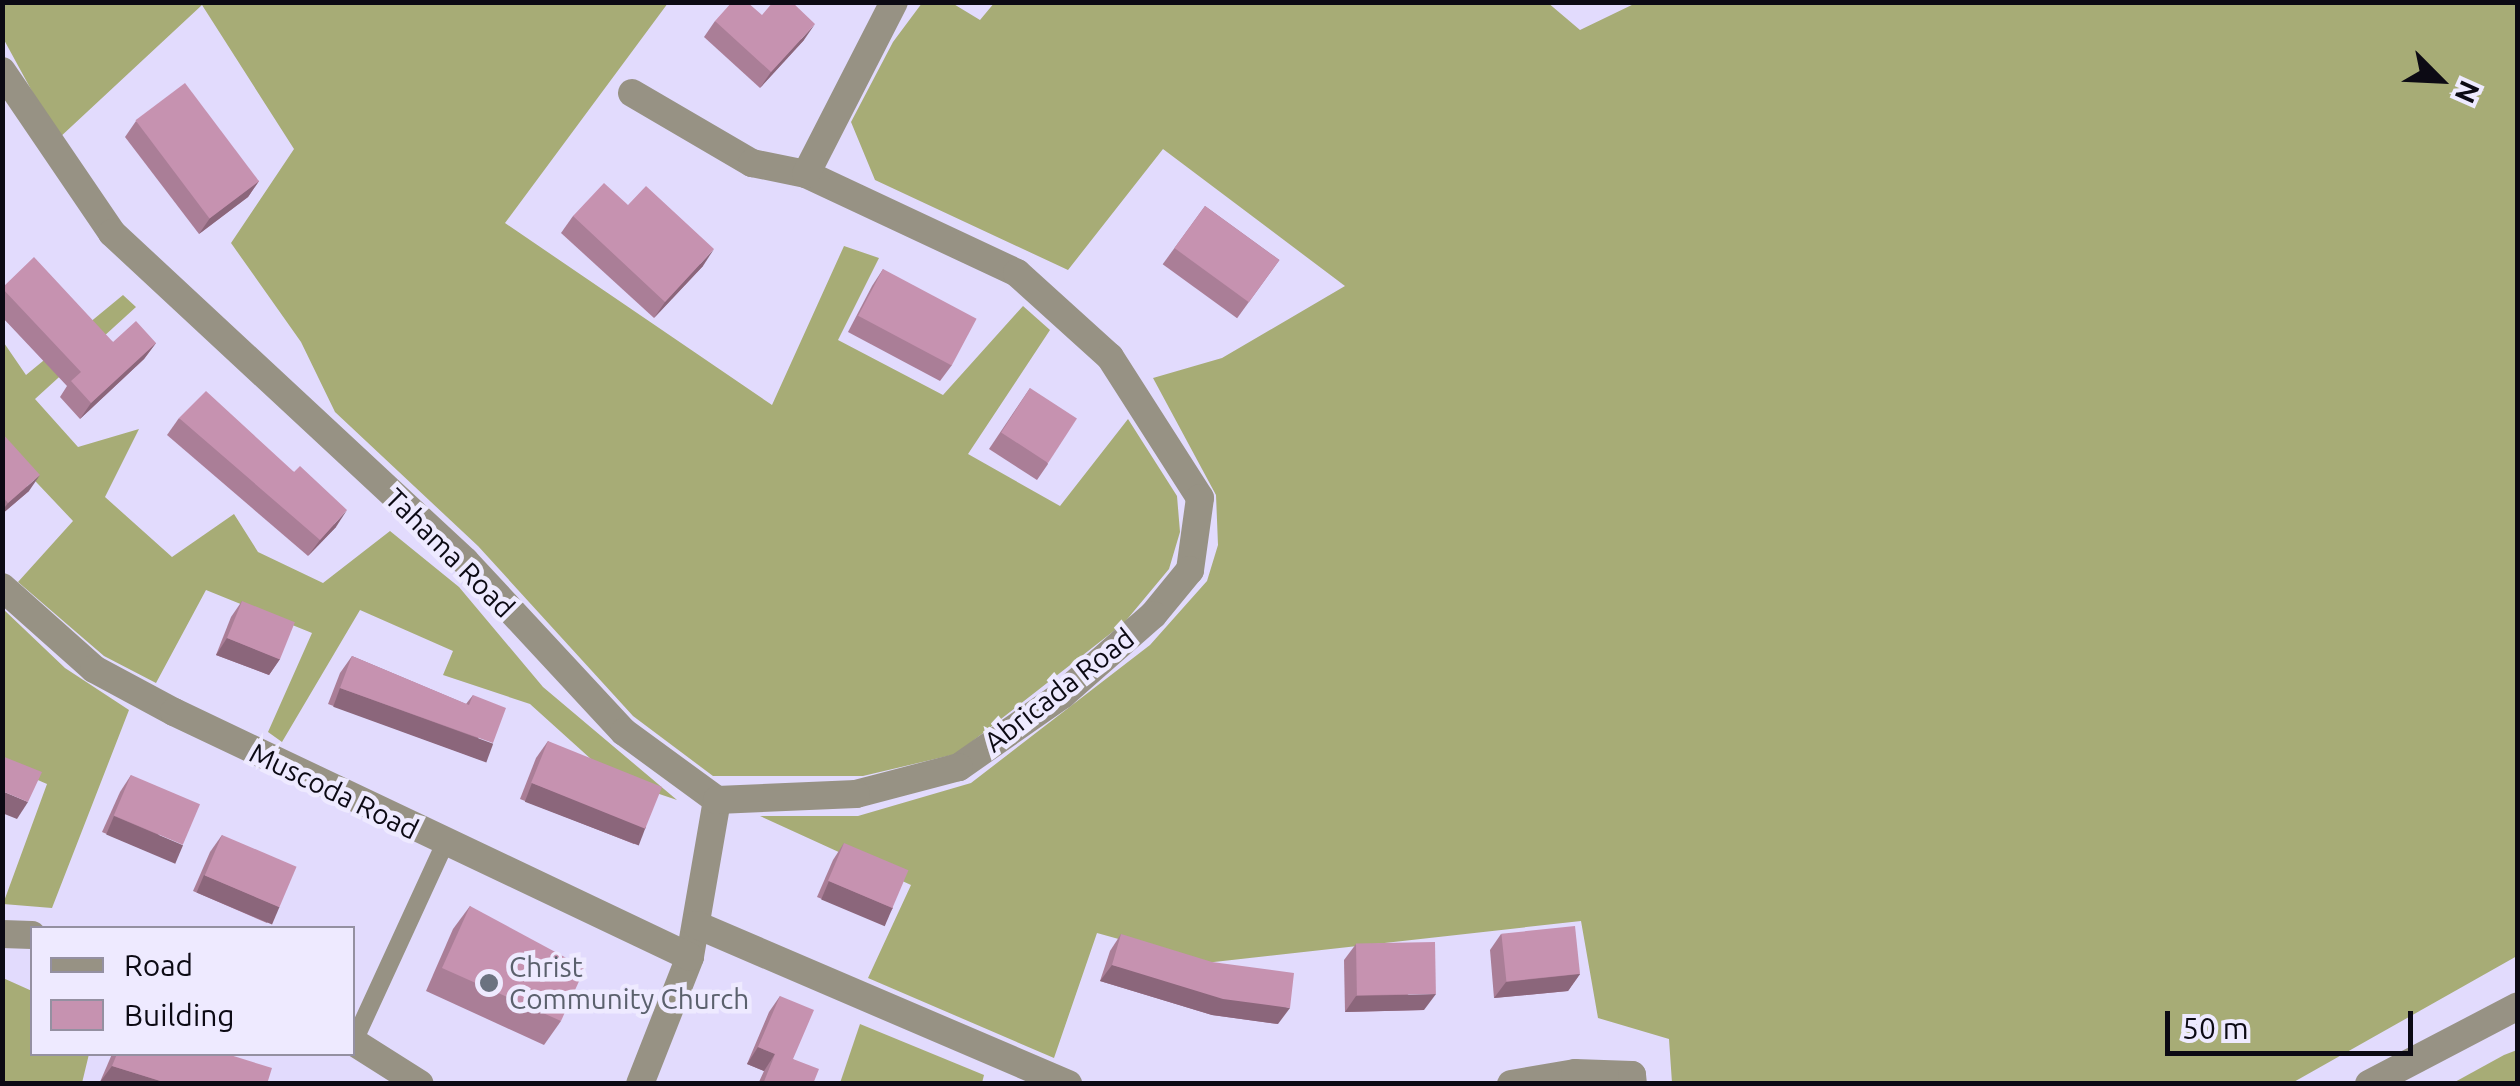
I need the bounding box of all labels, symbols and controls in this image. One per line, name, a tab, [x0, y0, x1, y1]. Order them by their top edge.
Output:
north arrow	[2390, 30, 2490, 130]
text: N	[2449, 77, 2486, 108]
street label: Tahama Road	[378, 481, 522, 625]
street label: Abricada Road	[977, 621, 1141, 759]
street label: Muscoda Road	[244, 736, 424, 846]
legend	[30, 926, 355, 1056]
text: Road	[124, 948, 193, 982]
place label: Christ Community Church	[509, 950, 749, 1016]
marker: Christ Community Church	[478, 972, 500, 994]
scale bar	[2170, 991, 2418, 1053]
text: Building	[124, 998, 235, 1032]
text: 50 m	[2182, 1011, 2249, 1045]

